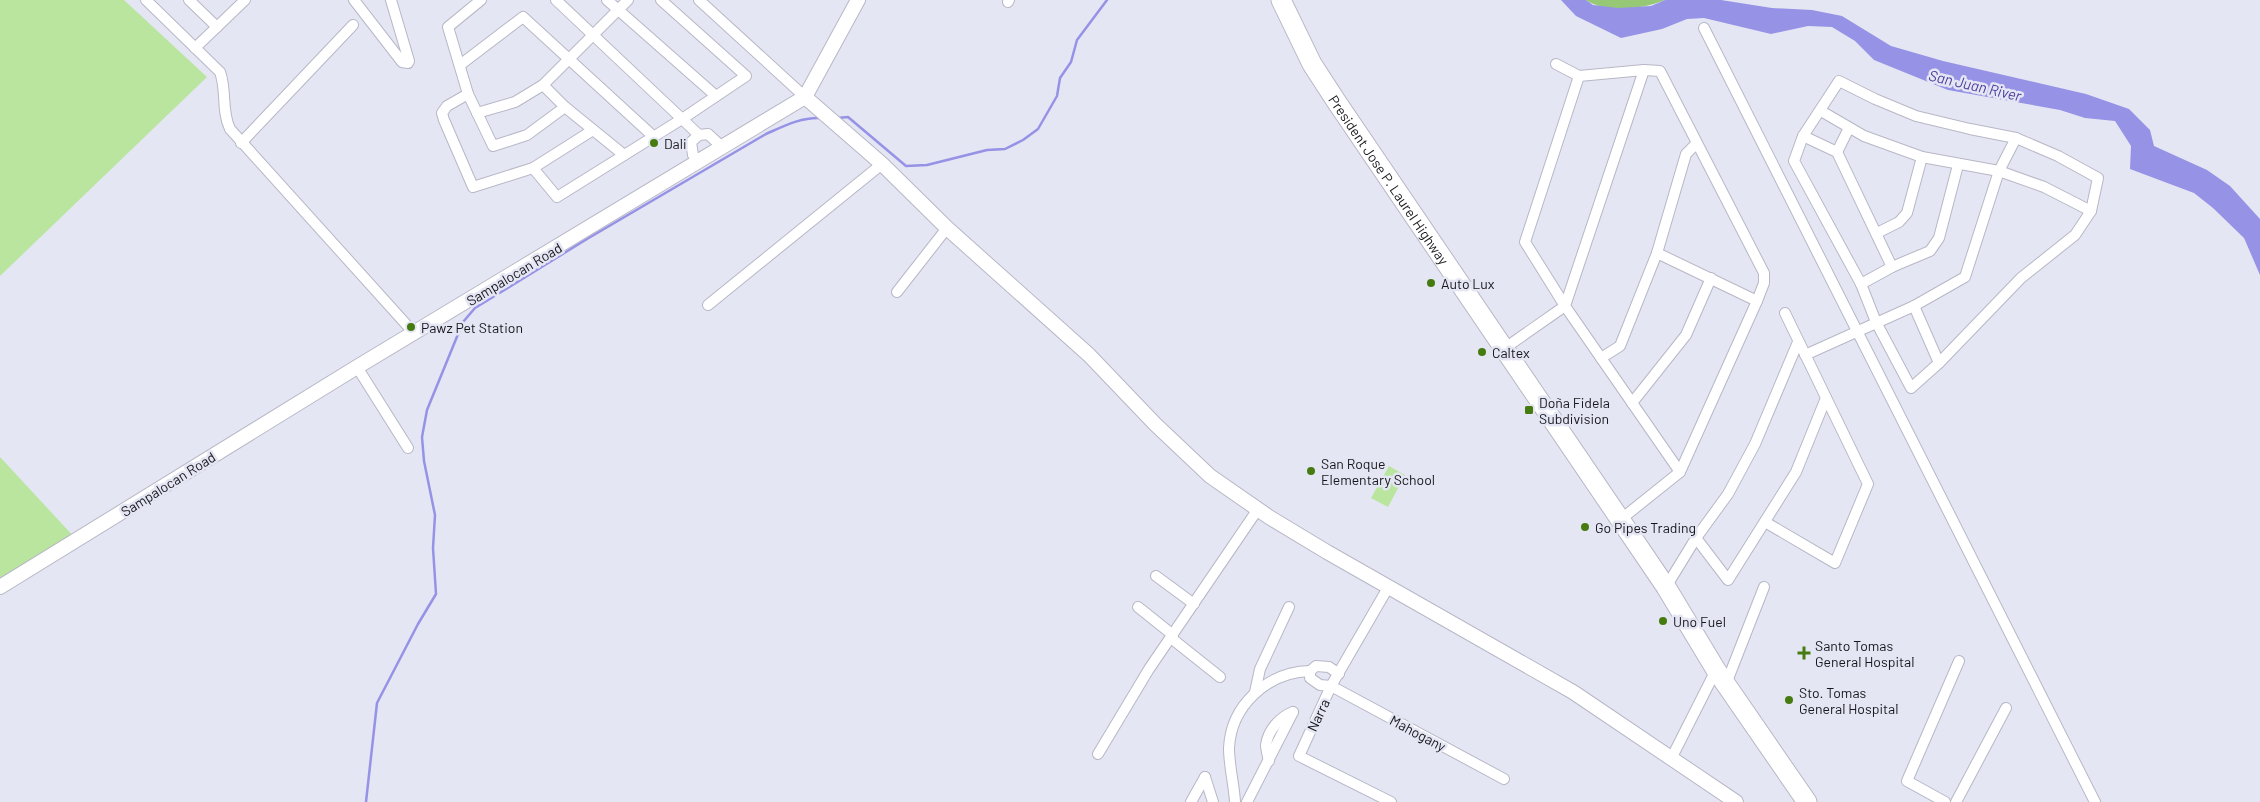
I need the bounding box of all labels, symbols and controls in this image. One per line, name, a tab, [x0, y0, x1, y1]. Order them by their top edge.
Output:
water label: San Juan River	[1927, 66, 2024, 105]
street label: President Jose P. Laurel Highway	[1326, 92, 1453, 268]
place label: Dali	[664, 135, 687, 152]
marker: Dali	[648, 137, 660, 149]
street label: Sampalocan Road	[463, 239, 565, 309]
place label: Auto Lux	[1441, 275, 1495, 292]
marker: Auto Lux	[1425, 277, 1437, 289]
place label: Pawz Pet Station	[421, 319, 523, 336]
marker: Pawz Pet Station	[405, 321, 417, 333]
place label: Caltex	[1492, 344, 1530, 361]
marker: Caltex	[1476, 346, 1488, 358]
place label: Doña Fidela Subdivision	[1539, 394, 1610, 427]
marker: Doña Fidela Subdivision	[1523, 404, 1535, 416]
street label: Sampalocan Road	[118, 448, 218, 520]
place label: San Roque Elementary School	[1321, 455, 1435, 488]
marker: San Roque Elementary School	[1305, 465, 1317, 477]
place label: Go Pipes Trading	[1595, 519, 1696, 536]
marker: Go Pipes Trading	[1579, 521, 1591, 533]
place label: Uno Fuel	[1673, 613, 1726, 630]
marker: Uno Fuel	[1657, 615, 1669, 627]
place label: Santo Tomas General Hospital	[1815, 637, 1914, 670]
marker: Santo Tomas General Hospital	[1797, 646, 1811, 660]
place label: Sto. Tomas General Hospital	[1799, 684, 1898, 717]
marker: Sto. Tomas General Hospital	[1783, 694, 1795, 706]
street label: Narra	[1303, 696, 1333, 734]
street label: Mahogany	[1387, 711, 1449, 755]

